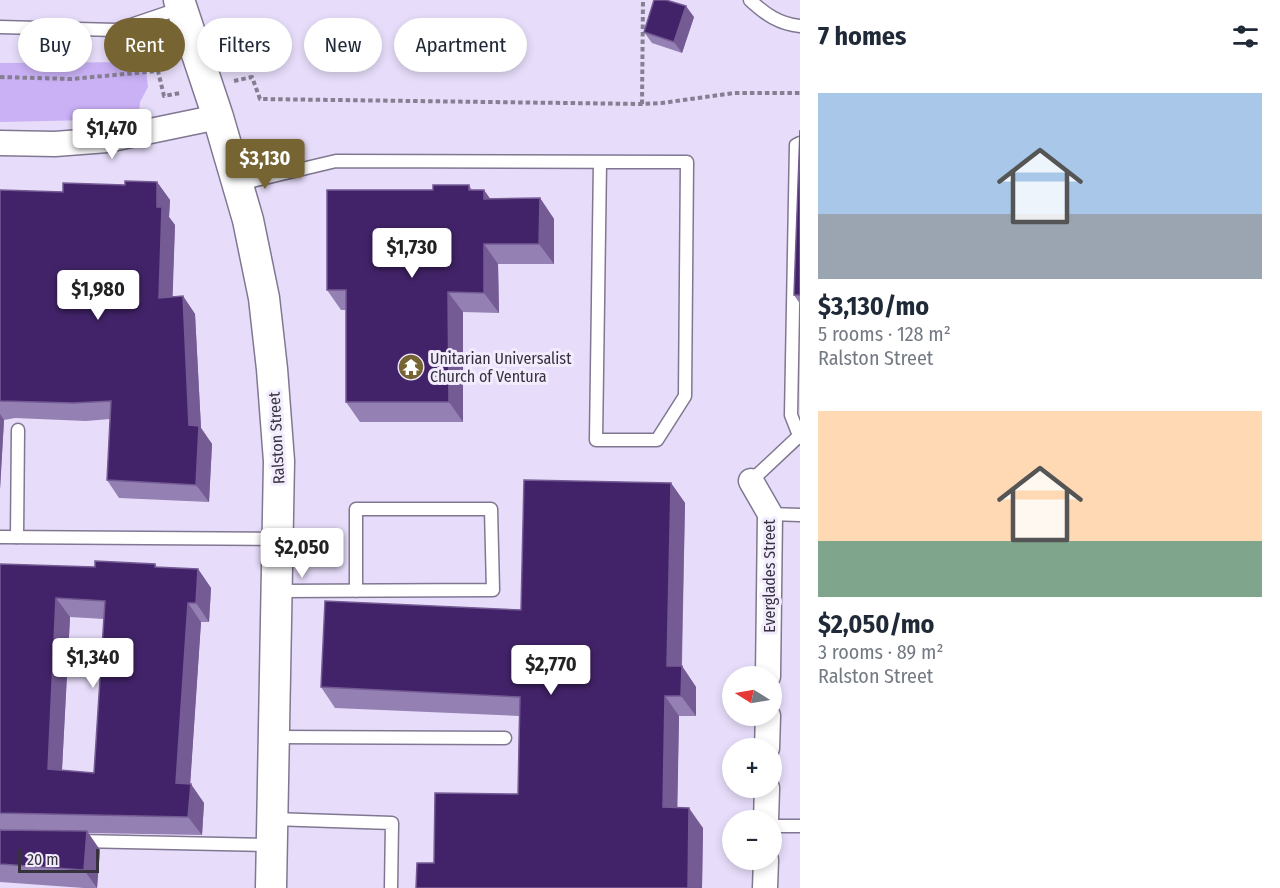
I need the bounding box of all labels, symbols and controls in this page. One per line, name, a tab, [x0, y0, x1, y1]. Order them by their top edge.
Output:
chip: Buy	[18, 18, 92, 72]
chip: Rent	[104, 18, 185, 72]
chip: Filters	[197, 18, 292, 72]
chip: New	[304, 18, 382, 72]
chip: Apartment	[394, 18, 527, 72]
icon: filters	[1229, 20, 1262, 53]
text: 7 homes	[818, 21, 906, 52]
pin: $1,470	[63, 109, 161, 160]
text: $1,470	[87, 116, 137, 140]
icon: home	[986, 132, 1094, 240]
pin: $3,130	[216, 139, 314, 190]
text: $3,130	[240, 146, 290, 170]
pin: $1,730	[363, 228, 461, 279]
text: $1,730	[386, 235, 438, 259]
pin: $1,980	[49, 270, 147, 321]
text: $1,980	[71, 277, 125, 301]
text: $3,130/mo	[818, 291, 929, 322]
text: 5 rooms · 128 m²	[818, 322, 951, 346]
text: Ralston Street	[818, 346, 933, 370]
place label: Unitarian Universalist Church of Ventura	[430, 349, 572, 386]
temple icon: Unitarian Universalist Church of Ventura	[396, 352, 426, 382]
street label: Ralston Street	[265, 391, 288, 485]
icon: home	[986, 450, 1094, 558]
street label: Everglades Street	[760, 519, 779, 633]
pin: $2,050	[253, 528, 351, 579]
text: $2,050	[275, 535, 329, 559]
text: $2,050/mo	[818, 609, 935, 640]
pin: $1,340	[44, 638, 142, 689]
text: 3 rooms · 89 m²	[818, 640, 943, 664]
text: $1,340	[66, 645, 120, 669]
pin: $2,770	[502, 645, 600, 696]
text: $2,770	[525, 652, 577, 676]
text: Ralston Street	[818, 664, 933, 688]
north arrow	[722, 666, 782, 726]
map controls	[722, 666, 782, 870]
button: +	[722, 738, 782, 798]
button: −	[722, 810, 782, 870]
scale bar	[18, 846, 99, 874]
text: 20 m	[27, 850, 58, 869]

